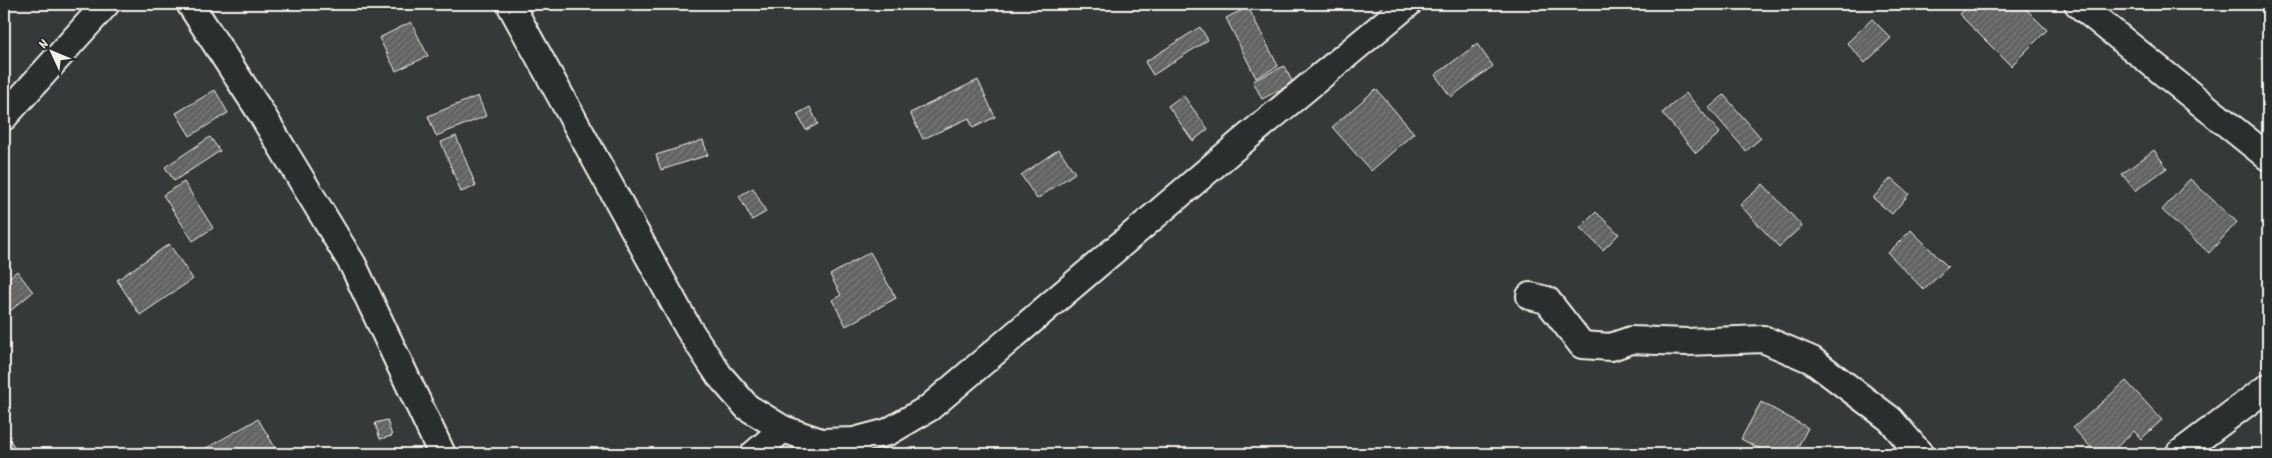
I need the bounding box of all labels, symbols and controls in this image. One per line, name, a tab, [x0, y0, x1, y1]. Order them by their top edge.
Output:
north arrow	[28, 28, 78, 78]
text: N	[34, 35, 54, 54]

